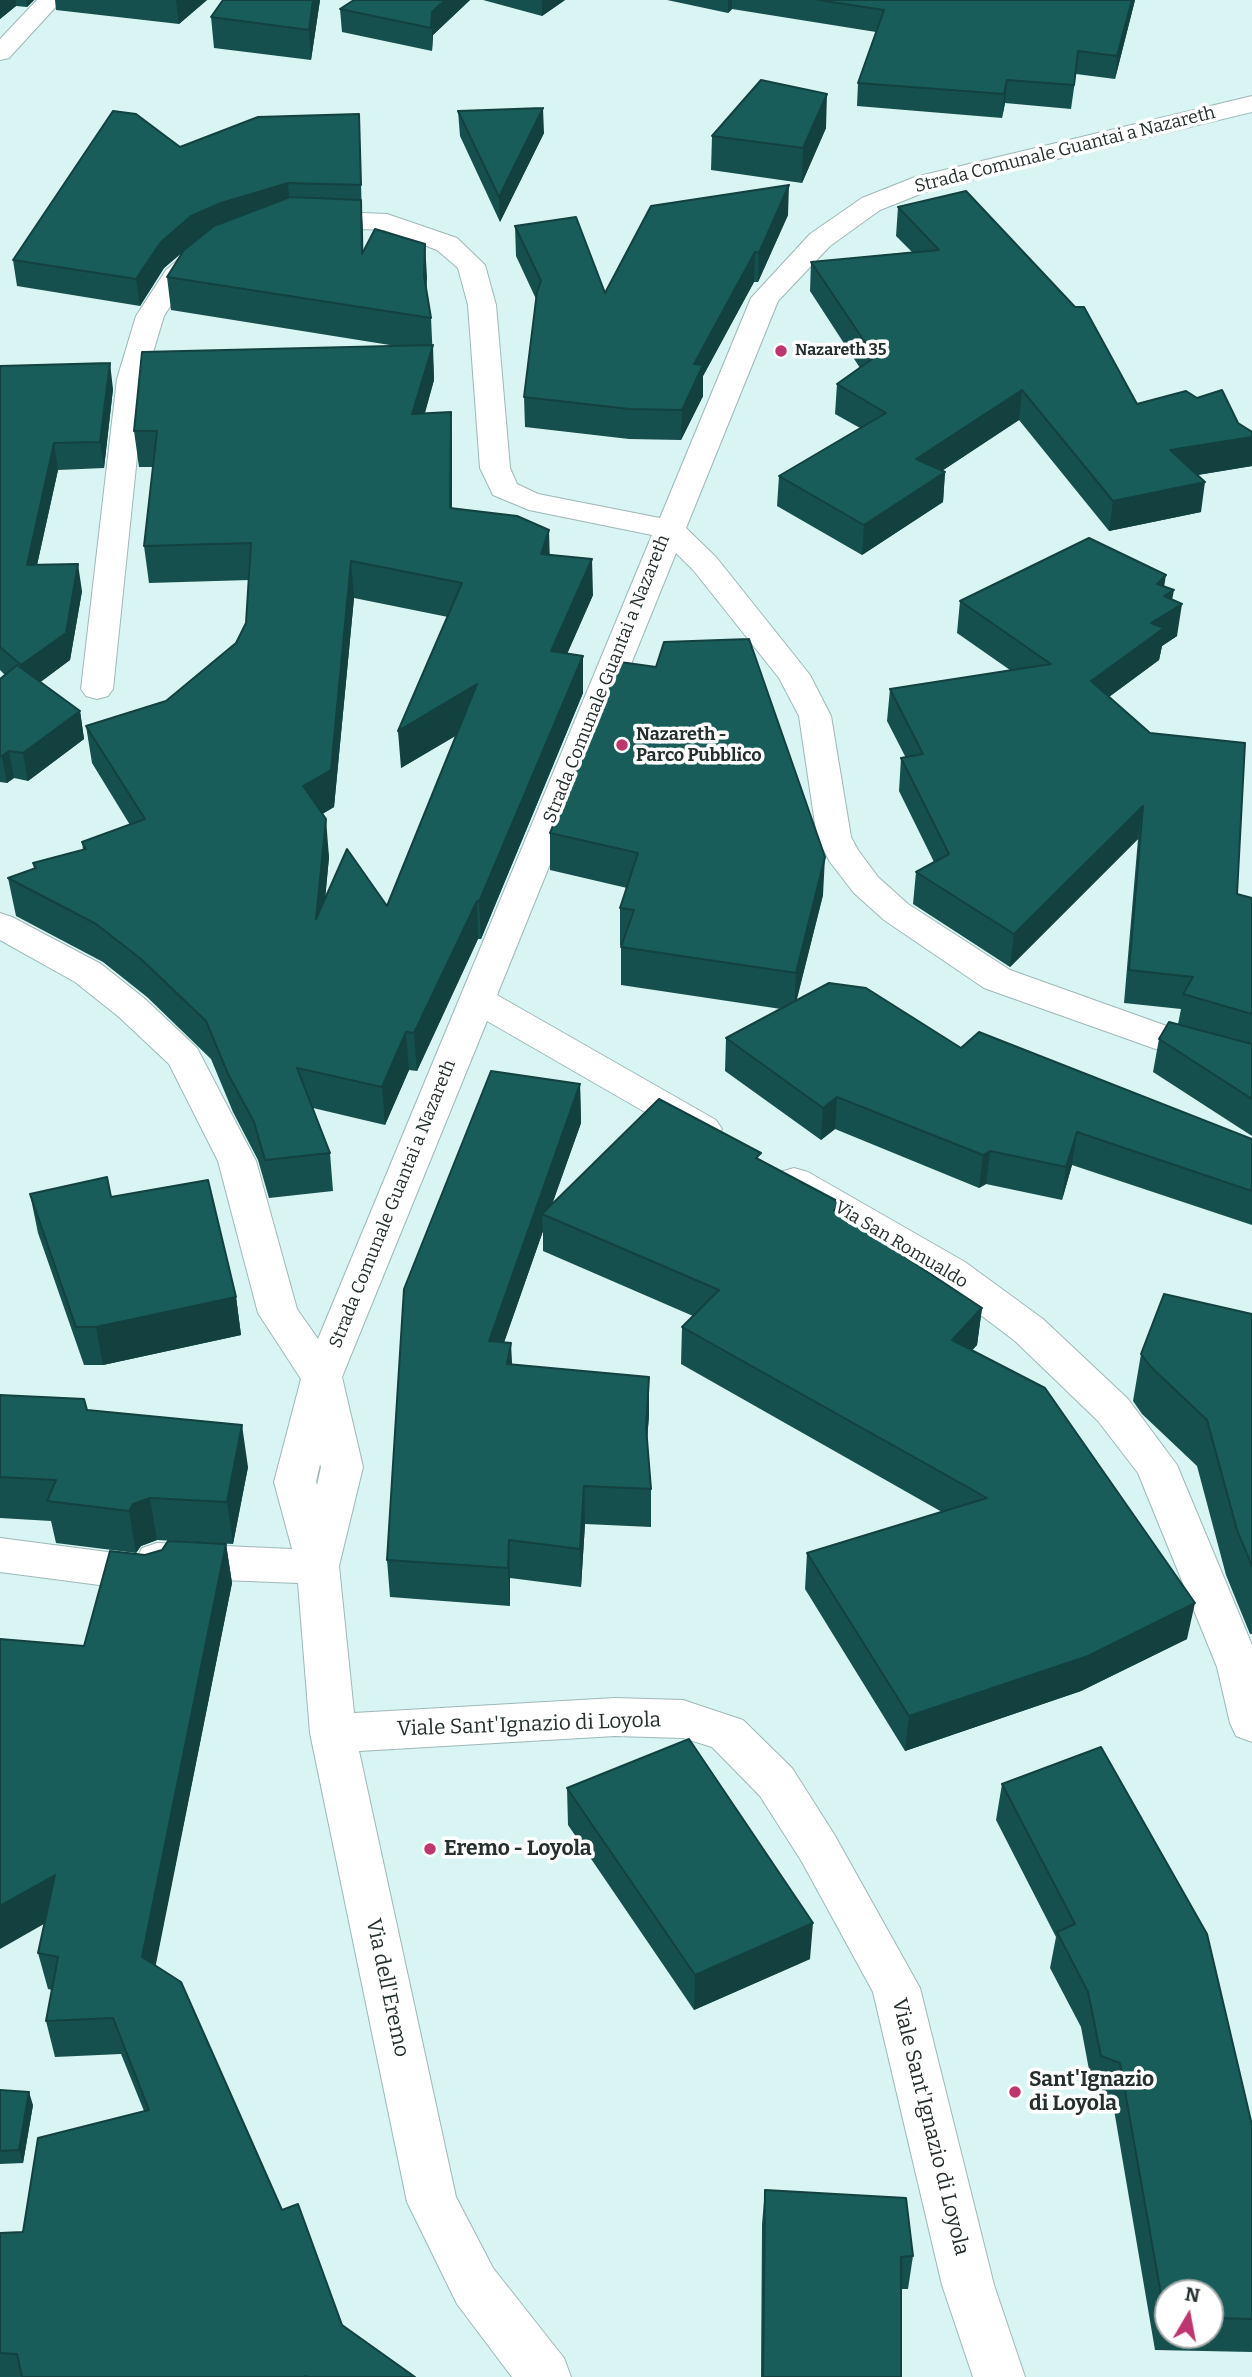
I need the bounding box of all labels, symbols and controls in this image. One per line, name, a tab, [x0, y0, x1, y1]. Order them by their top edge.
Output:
street label: Strada Comunale Guantai a Nazareth	[912, 102, 1218, 198]
place label: Nazareth 35	[795, 341, 886, 361]
marker: Nazareth 35	[773, 343, 789, 359]
street label: Strada Comunale Guantai a Nazareth	[539, 532, 675, 826]
place label: Nazareth - Parco Pubblico	[636, 724, 762, 766]
marker: Nazareth - Parco Pubblico	[614, 737, 630, 753]
street label: Strada Comunale Guantai a Nazareth	[325, 1057, 461, 1351]
street label: Via San Romualdo	[830, 1197, 972, 1293]
street label: Viale Sant'Ignazio di Loyola	[397, 1708, 661, 1742]
place label: Eremo - Loyola	[444, 1836, 592, 1862]
marker: Eremo - Loyola	[422, 1841, 438, 1857]
street label: Via dell'Eremo	[360, 1916, 414, 2060]
street label: Viale Sant'Ignazio di Loyola	[886, 1996, 974, 2258]
place label: Sant'Ignazio di Loyola	[1029, 2067, 1154, 2117]
marker: Sant'Ignazio di Loyola	[1007, 2084, 1023, 2100]
north arrow	[1154, 2279, 1224, 2349]
text: N	[1183, 2282, 1202, 2307]

